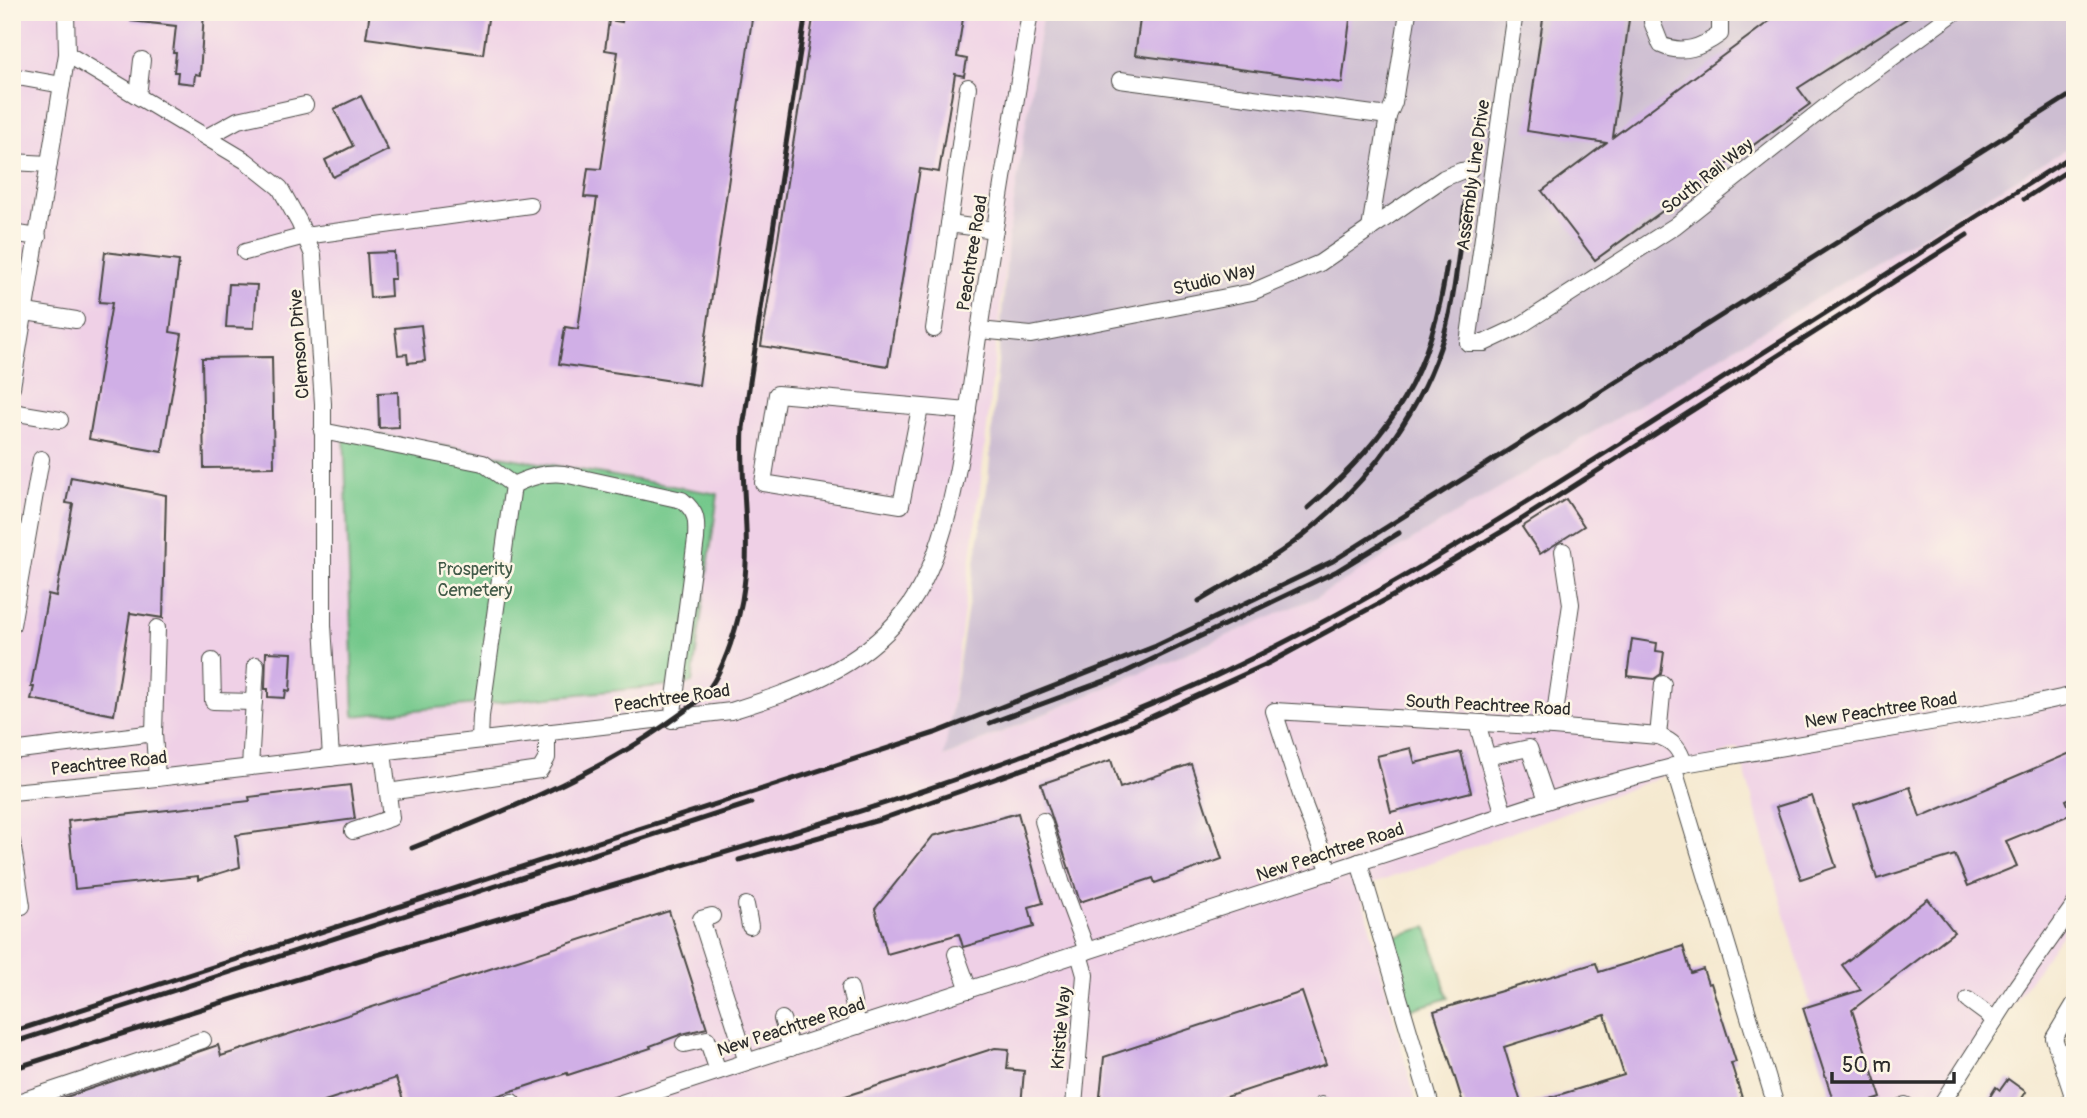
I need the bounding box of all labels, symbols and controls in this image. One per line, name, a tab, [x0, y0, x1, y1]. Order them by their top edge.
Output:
street label: Assembly Line Drive	[1452, 98, 1495, 252]
street label: South Rail Way	[1657, 133, 1758, 219]
street label: Peachtree Road	[952, 193, 993, 313]
street label: Studio Way	[1171, 258, 1258, 301]
street label: Clemson Drive	[284, 288, 315, 400]
park label: Prosperity Cemetery	[437, 558, 513, 602]
street label: Peachtree Road	[613, 679, 732, 718]
street label: New Peachtree Road	[1803, 687, 1959, 734]
street label: South Peachtree Road	[1405, 690, 1571, 721]
street label: Peachtree Road	[50, 746, 168, 781]
street label: New Peachtree Road	[1253, 818, 1407, 887]
street label: Kristie Way	[1046, 985, 1077, 1070]
street label: New Peachtree Road	[714, 993, 868, 1062]
scale bar	[1832, 1041, 1954, 1085]
text: 50 m	[1842, 1052, 1891, 1079]

